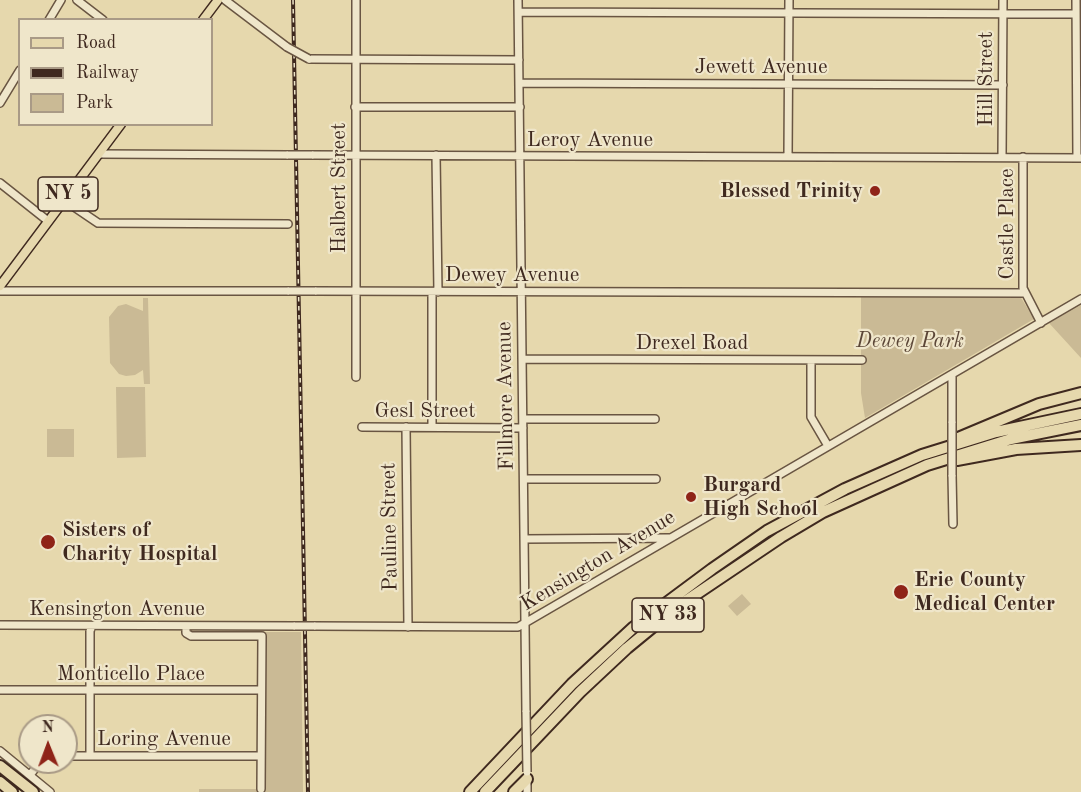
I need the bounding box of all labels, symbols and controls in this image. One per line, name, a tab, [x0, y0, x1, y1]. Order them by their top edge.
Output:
legend	[18, 18, 213, 126]
street label: Hill Street	[973, 31, 999, 127]
text: Road	[76, 34, 116, 52]
street label: Jewett Avenue	[694, 54, 828, 80]
text: Railway	[76, 64, 139, 82]
text: Park	[76, 94, 113, 112]
street label: Halbert Street	[326, 123, 352, 253]
street label: Leroy Avenue	[527, 127, 653, 153]
street label: Castle Place	[994, 168, 1020, 280]
road number: NY 5	[38, 177, 98, 211]
place label: Blessed Trinity	[720, 178, 863, 204]
marker: Blessed Trinity	[868, 184, 882, 198]
street label: Dewey Avenue	[445, 262, 579, 288]
street label: Fillmore Avenue	[492, 321, 520, 471]
park label: Dewey Park	[856, 328, 964, 354]
street label: Drexel Road	[635, 330, 749, 356]
street label: Gesl Street	[374, 398, 476, 424]
street label: Pauline Street	[376, 462, 404, 592]
place label: Burgard High School	[703, 472, 818, 522]
marker: Burgard High School	[684, 490, 698, 504]
street label: Kensington Avenue	[516, 505, 680, 617]
place label: Sisters of Charity Hospital	[62, 517, 217, 567]
marker: Sisters of Charity Hospital	[39, 533, 57, 551]
place label: Erie County Medical Center	[914, 567, 1055, 617]
marker: Erie County Medical Center	[892, 583, 910, 601]
street label: Kensington Avenue	[29, 596, 205, 622]
road number: NY 33	[632, 598, 704, 632]
street label: Monticello Place	[57, 661, 205, 687]
north arrow	[18, 714, 78, 774]
text: N	[41, 720, 54, 736]
street label: Loring Avenue	[97, 726, 231, 752]

